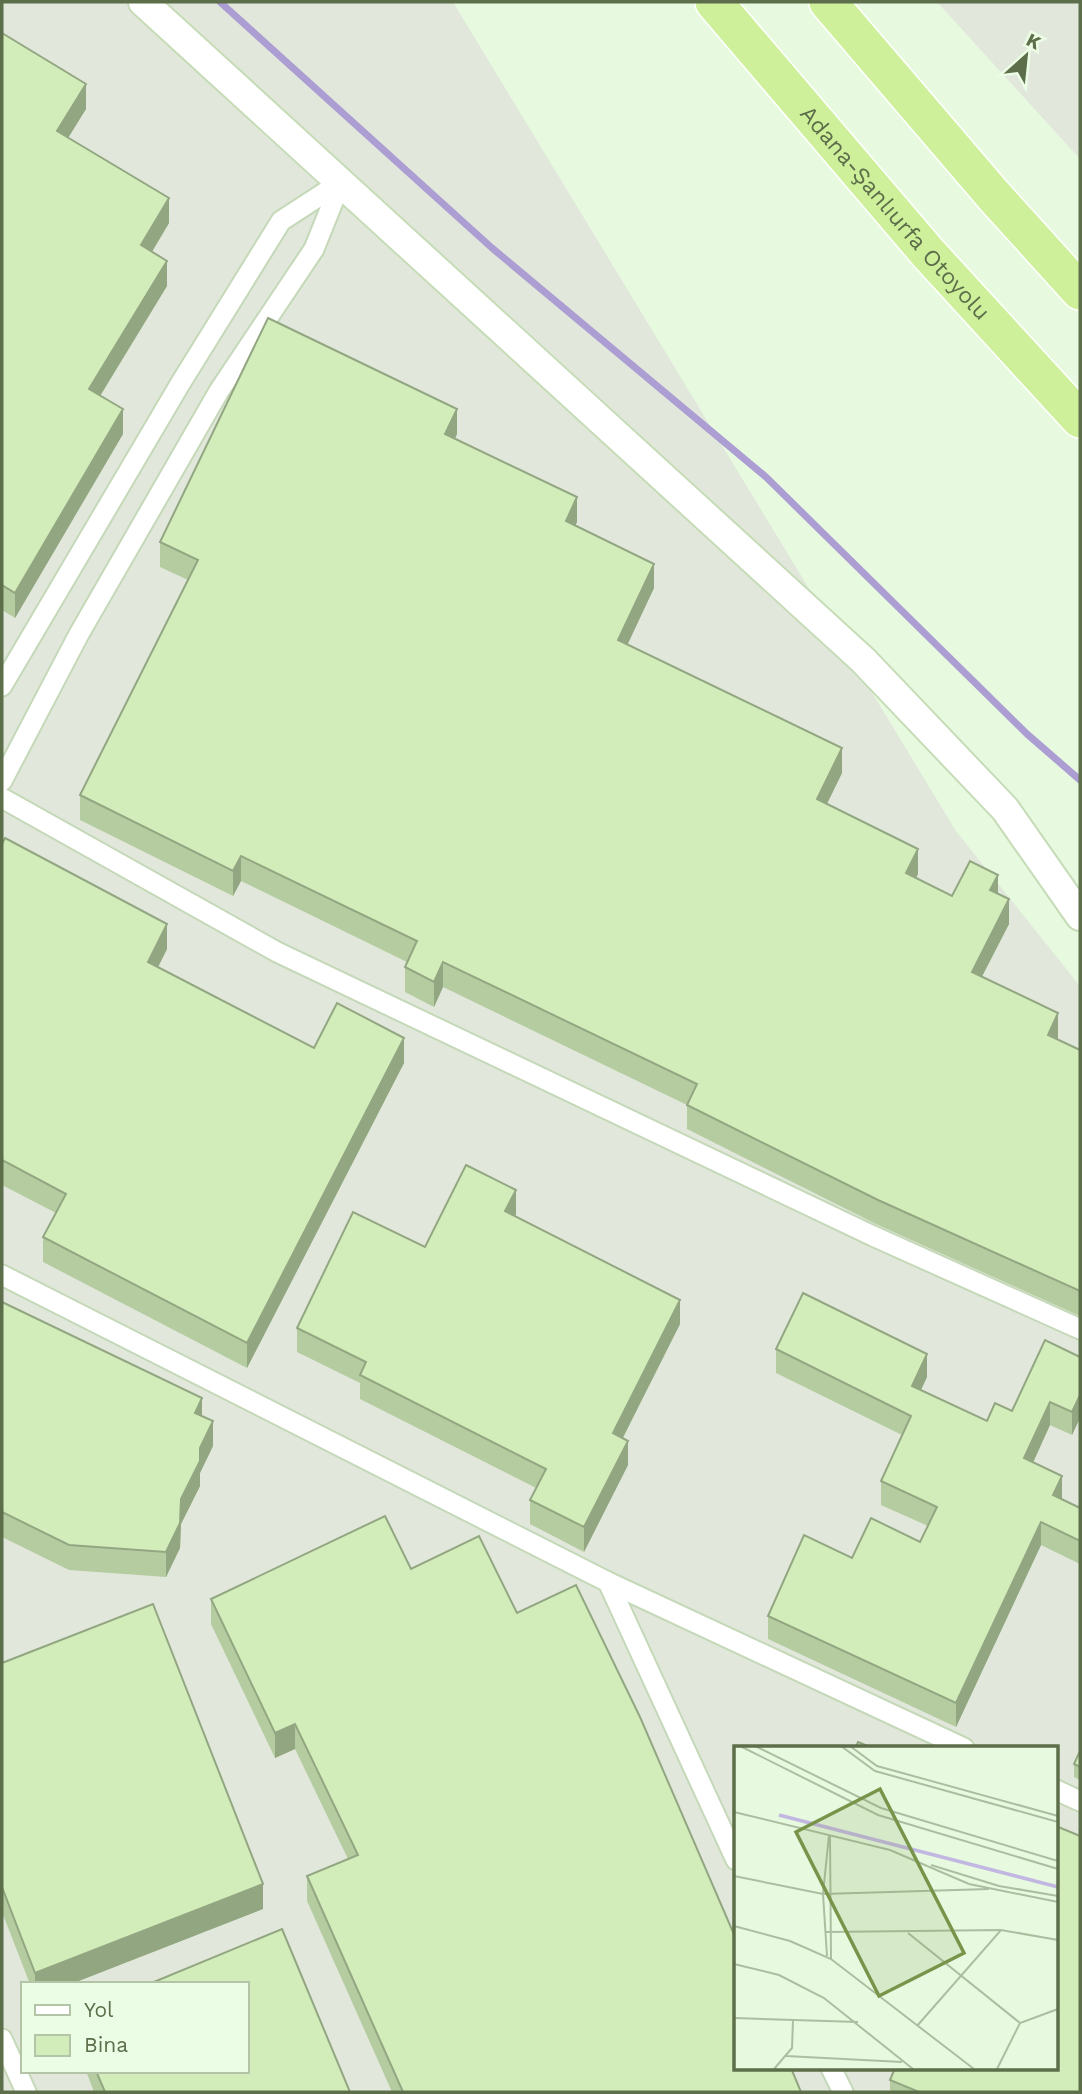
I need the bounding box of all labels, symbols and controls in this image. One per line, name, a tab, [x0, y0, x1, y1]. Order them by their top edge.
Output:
north arrow	[991, 21, 1061, 91]
text: K	[1022, 28, 1045, 55]
street label: Adana-Şanlıurfa Otoyolu	[795, 100, 996, 325]
inset map	[734, 1746, 1058, 2070]
legend	[21, 1982, 248, 2073]
text: Yol	[84, 1997, 114, 2022]
text: Bina	[84, 2032, 128, 2057]

